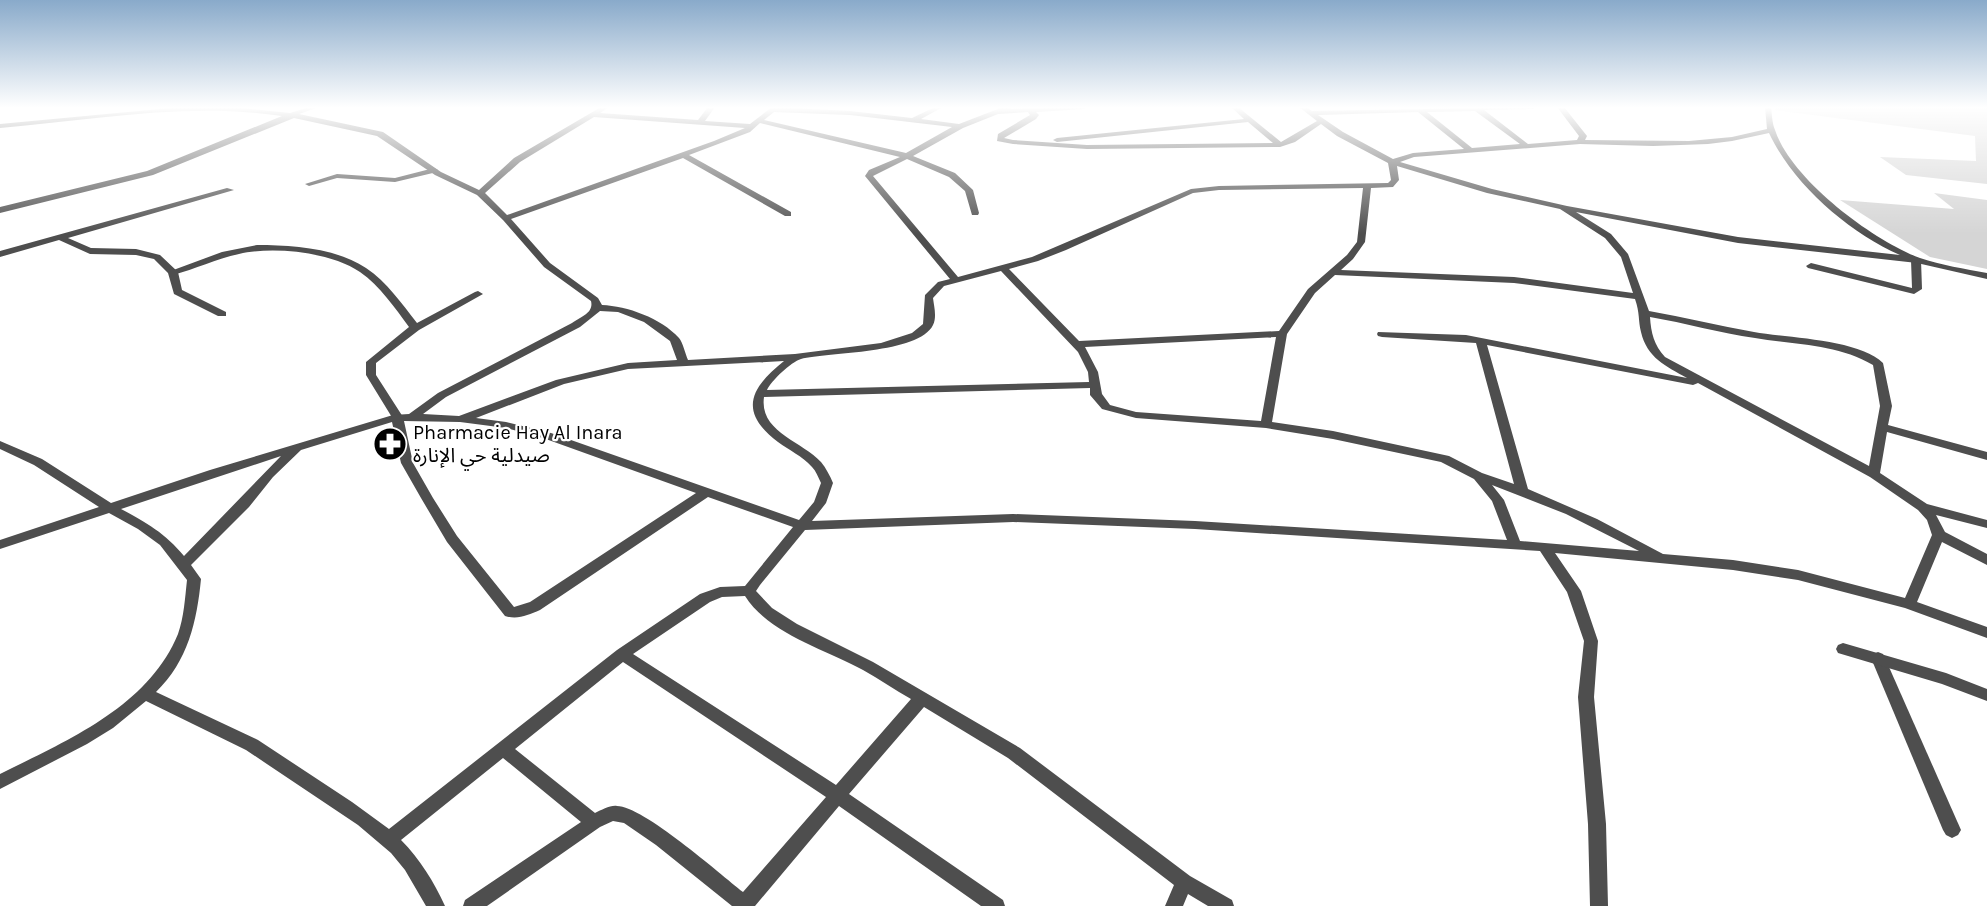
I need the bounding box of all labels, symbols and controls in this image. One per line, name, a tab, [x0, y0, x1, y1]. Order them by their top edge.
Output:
place label: Pharmacie Hay Al Inara صيدلية حي الإنارة	[413, 421, 623, 471]
pharmacy icon: Pharmacie Hay Al Inara صيدلية حي الإنارة	[372, 426, 408, 462]

